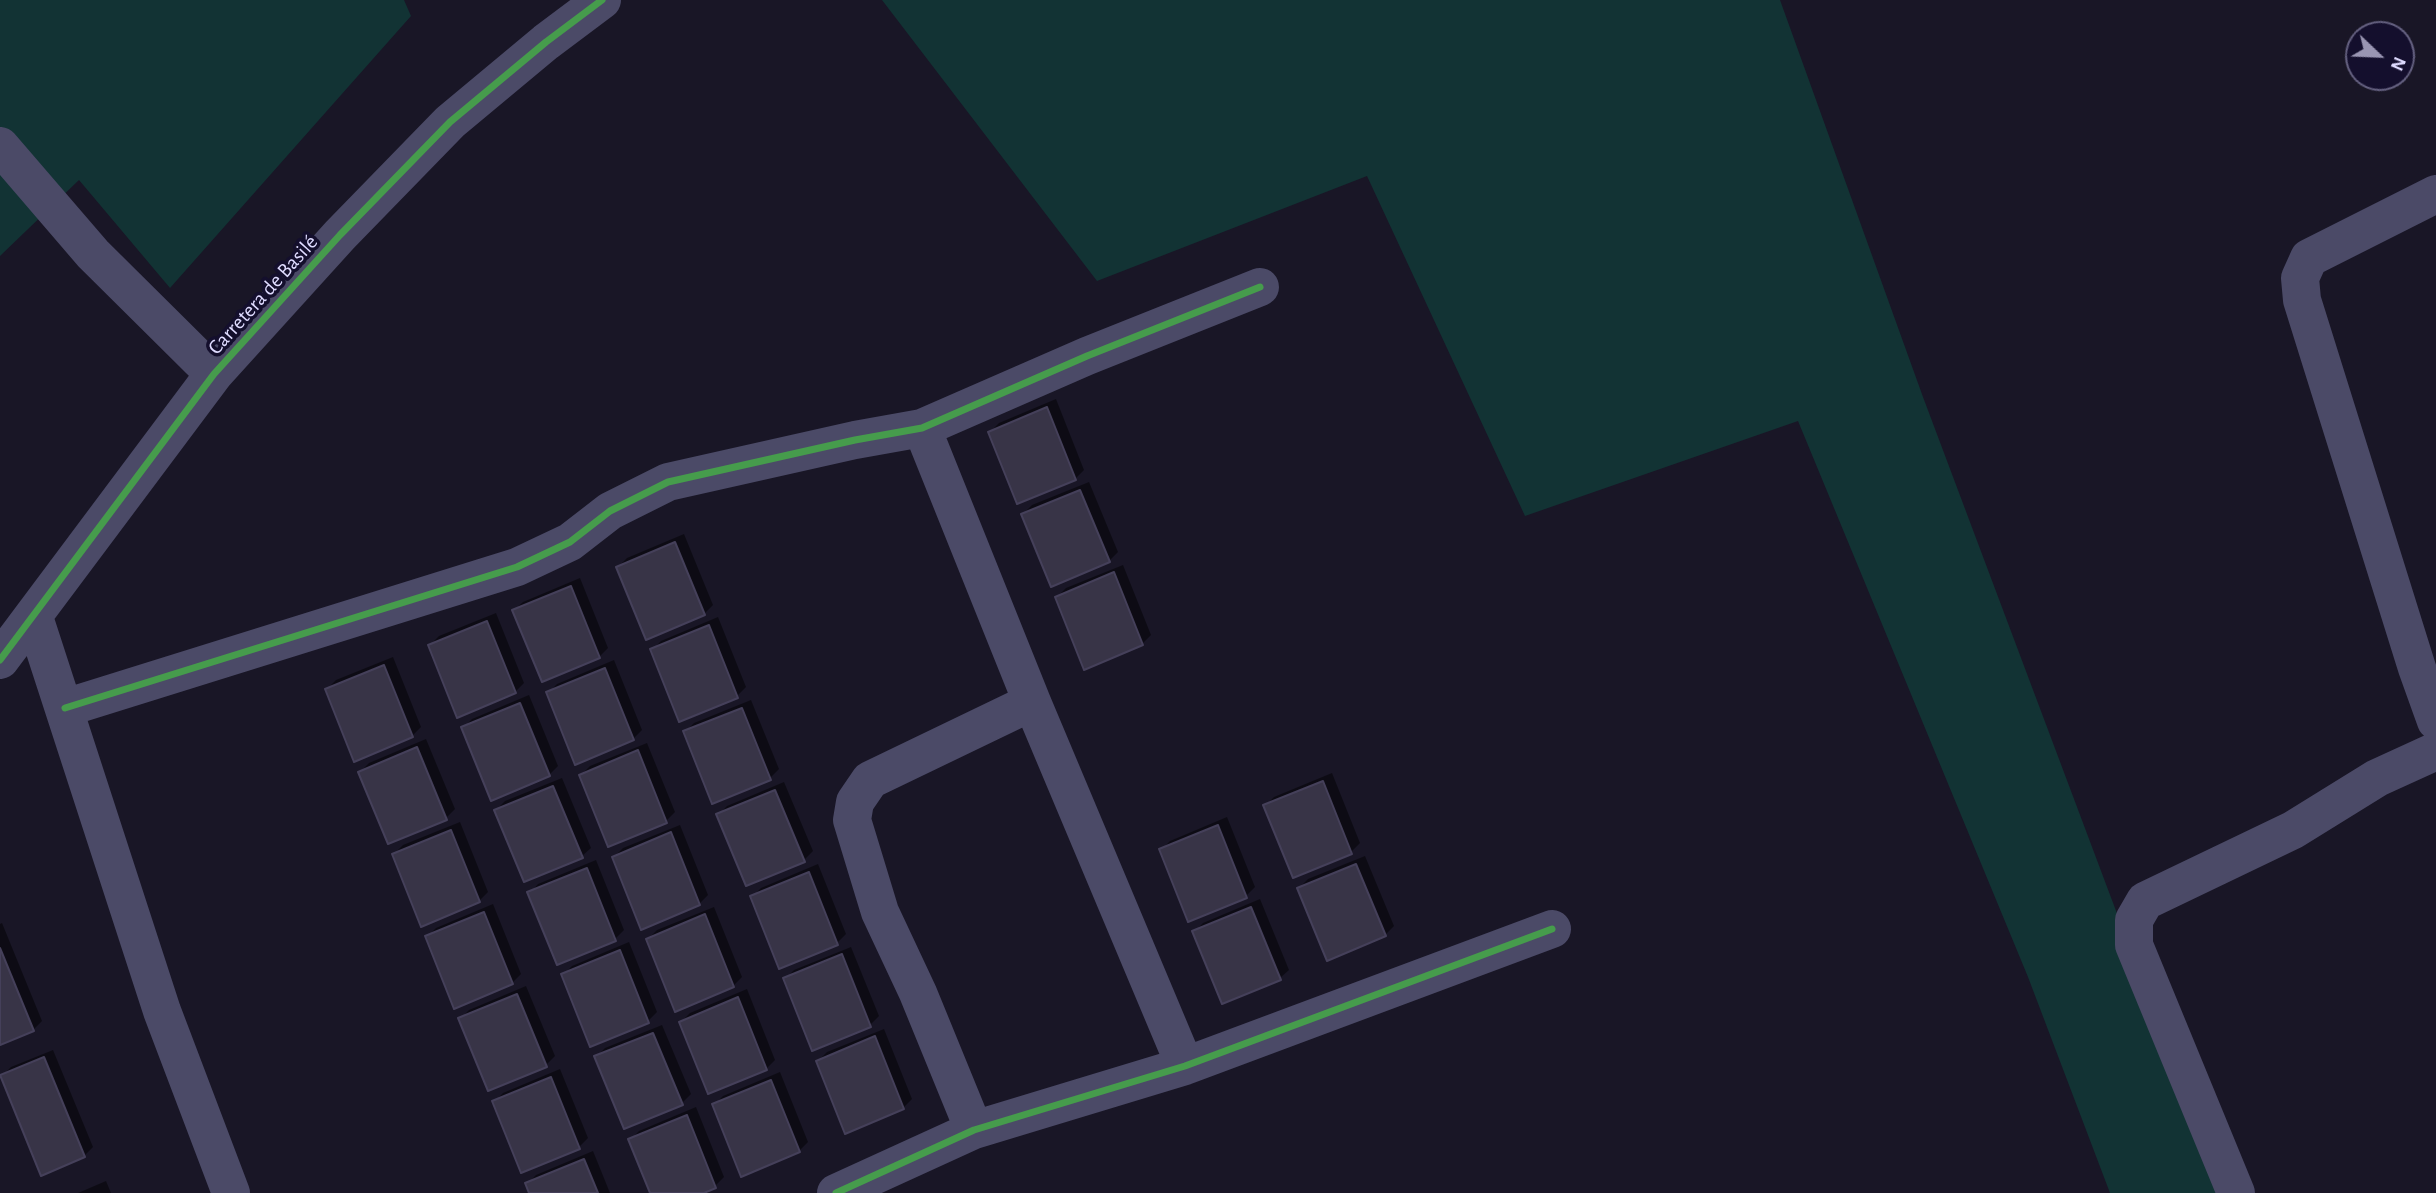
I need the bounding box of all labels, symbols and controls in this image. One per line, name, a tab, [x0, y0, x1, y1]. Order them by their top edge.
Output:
north arrow	[2345, 21, 2415, 91]
text: N	[2387, 54, 2409, 73]
street label: Carretera de Basilé	[203, 230, 323, 360]

